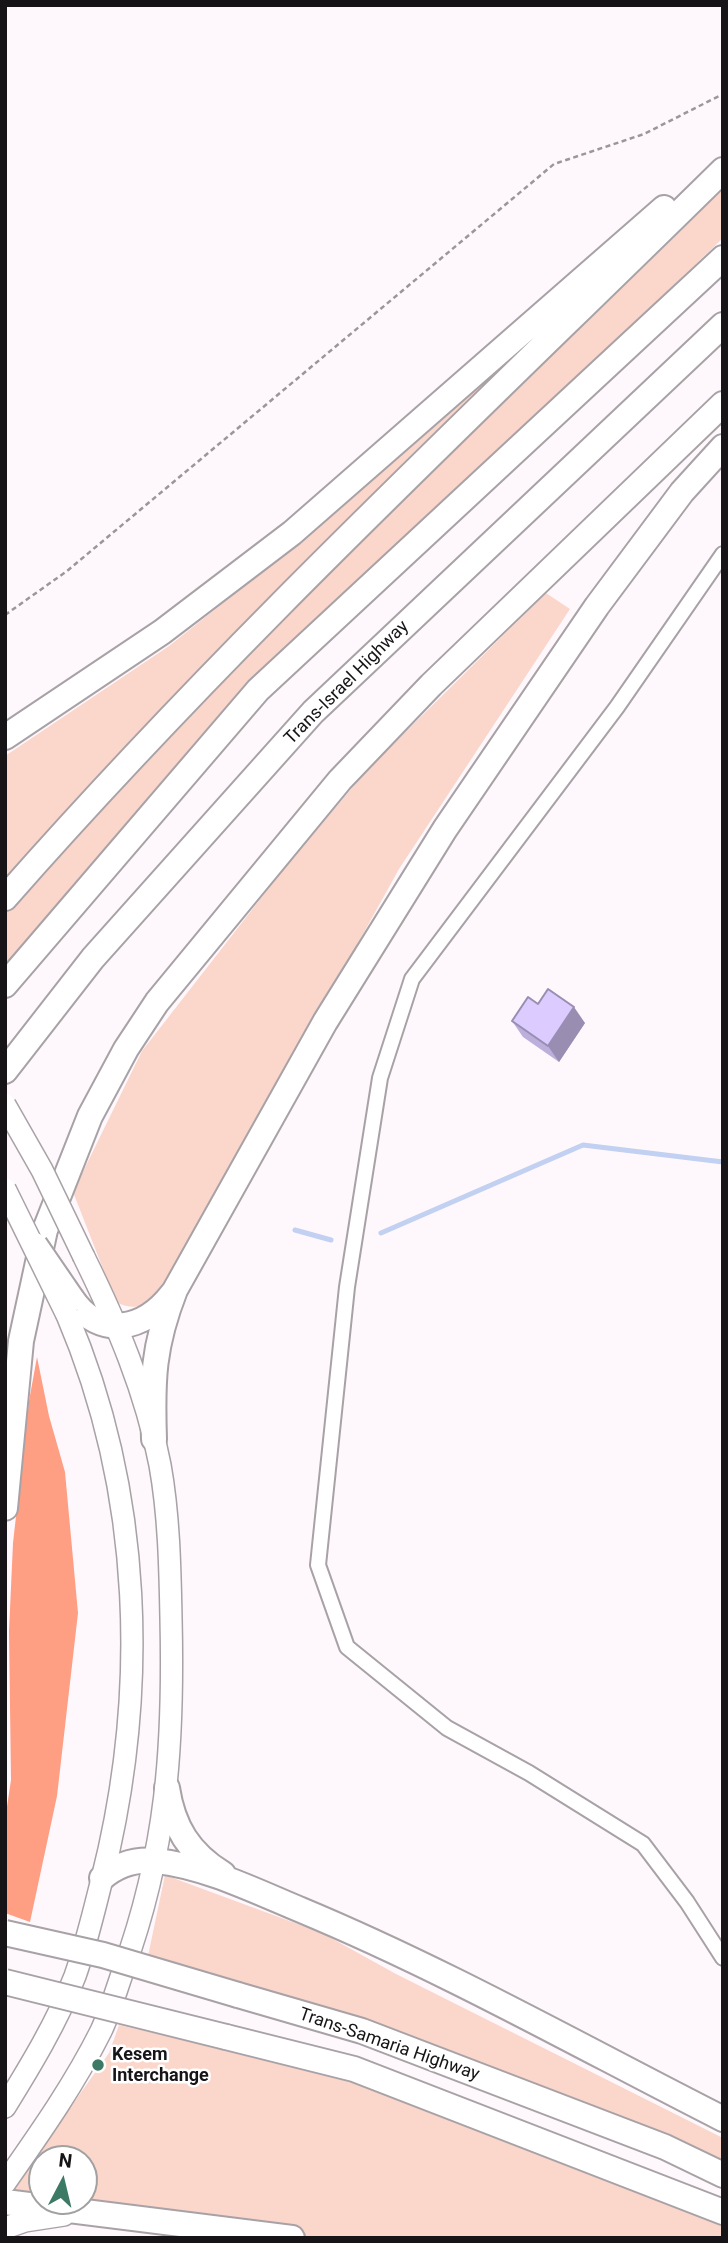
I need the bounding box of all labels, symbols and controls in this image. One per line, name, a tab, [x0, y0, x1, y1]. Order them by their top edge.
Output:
street label: Trans-Israel Highway	[280, 616, 414, 750]
street label: Trans-Samaria Highway	[296, 2004, 482, 2086]
place label: Kesem Interchange	[112, 2044, 209, 2086]
marker: Kesem Interchange	[90, 2057, 106, 2073]
north arrow	[28, 2145, 98, 2215]
text: N	[57, 2148, 73, 2173]

